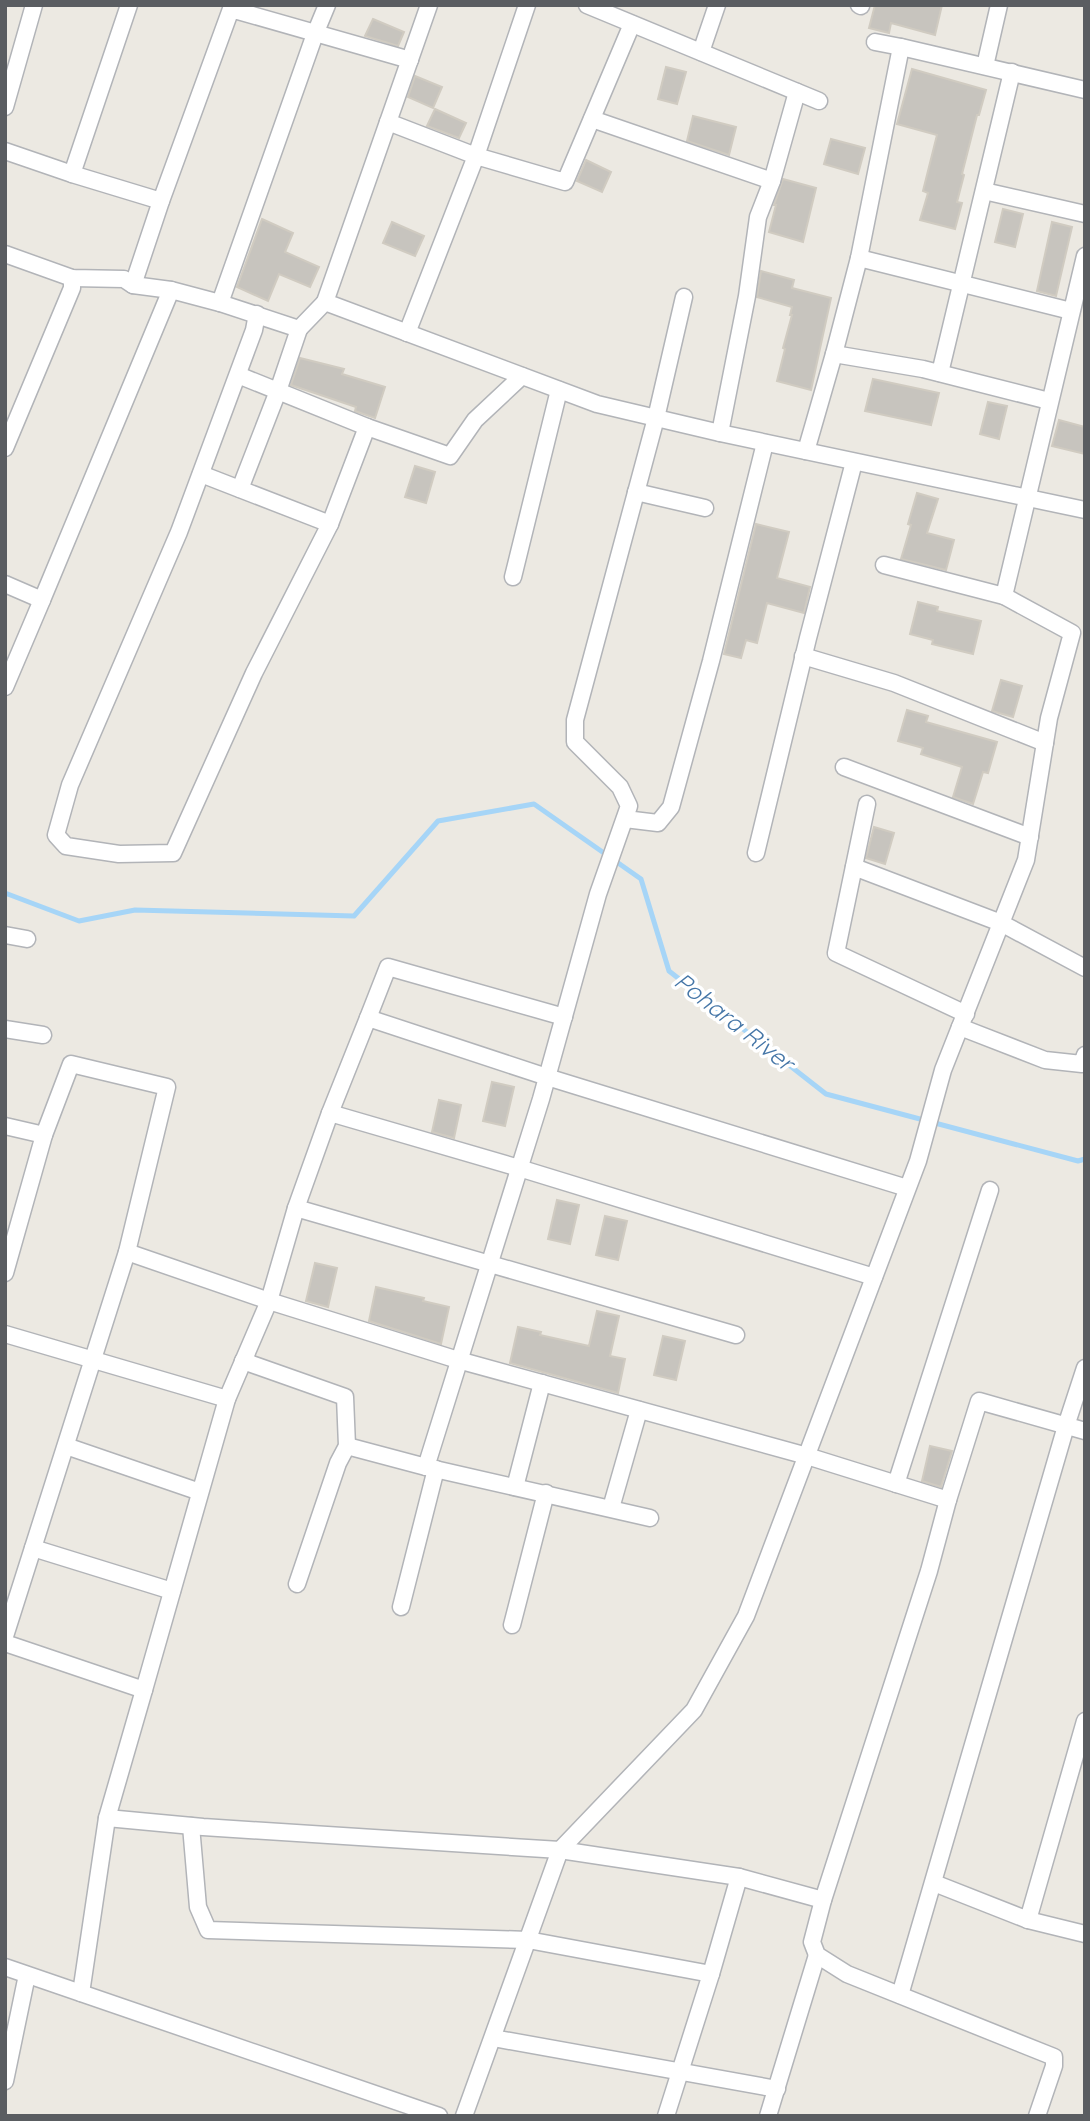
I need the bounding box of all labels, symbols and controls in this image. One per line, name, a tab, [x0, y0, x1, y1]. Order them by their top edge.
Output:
water label: Pohara River	[669, 965, 803, 1079]

